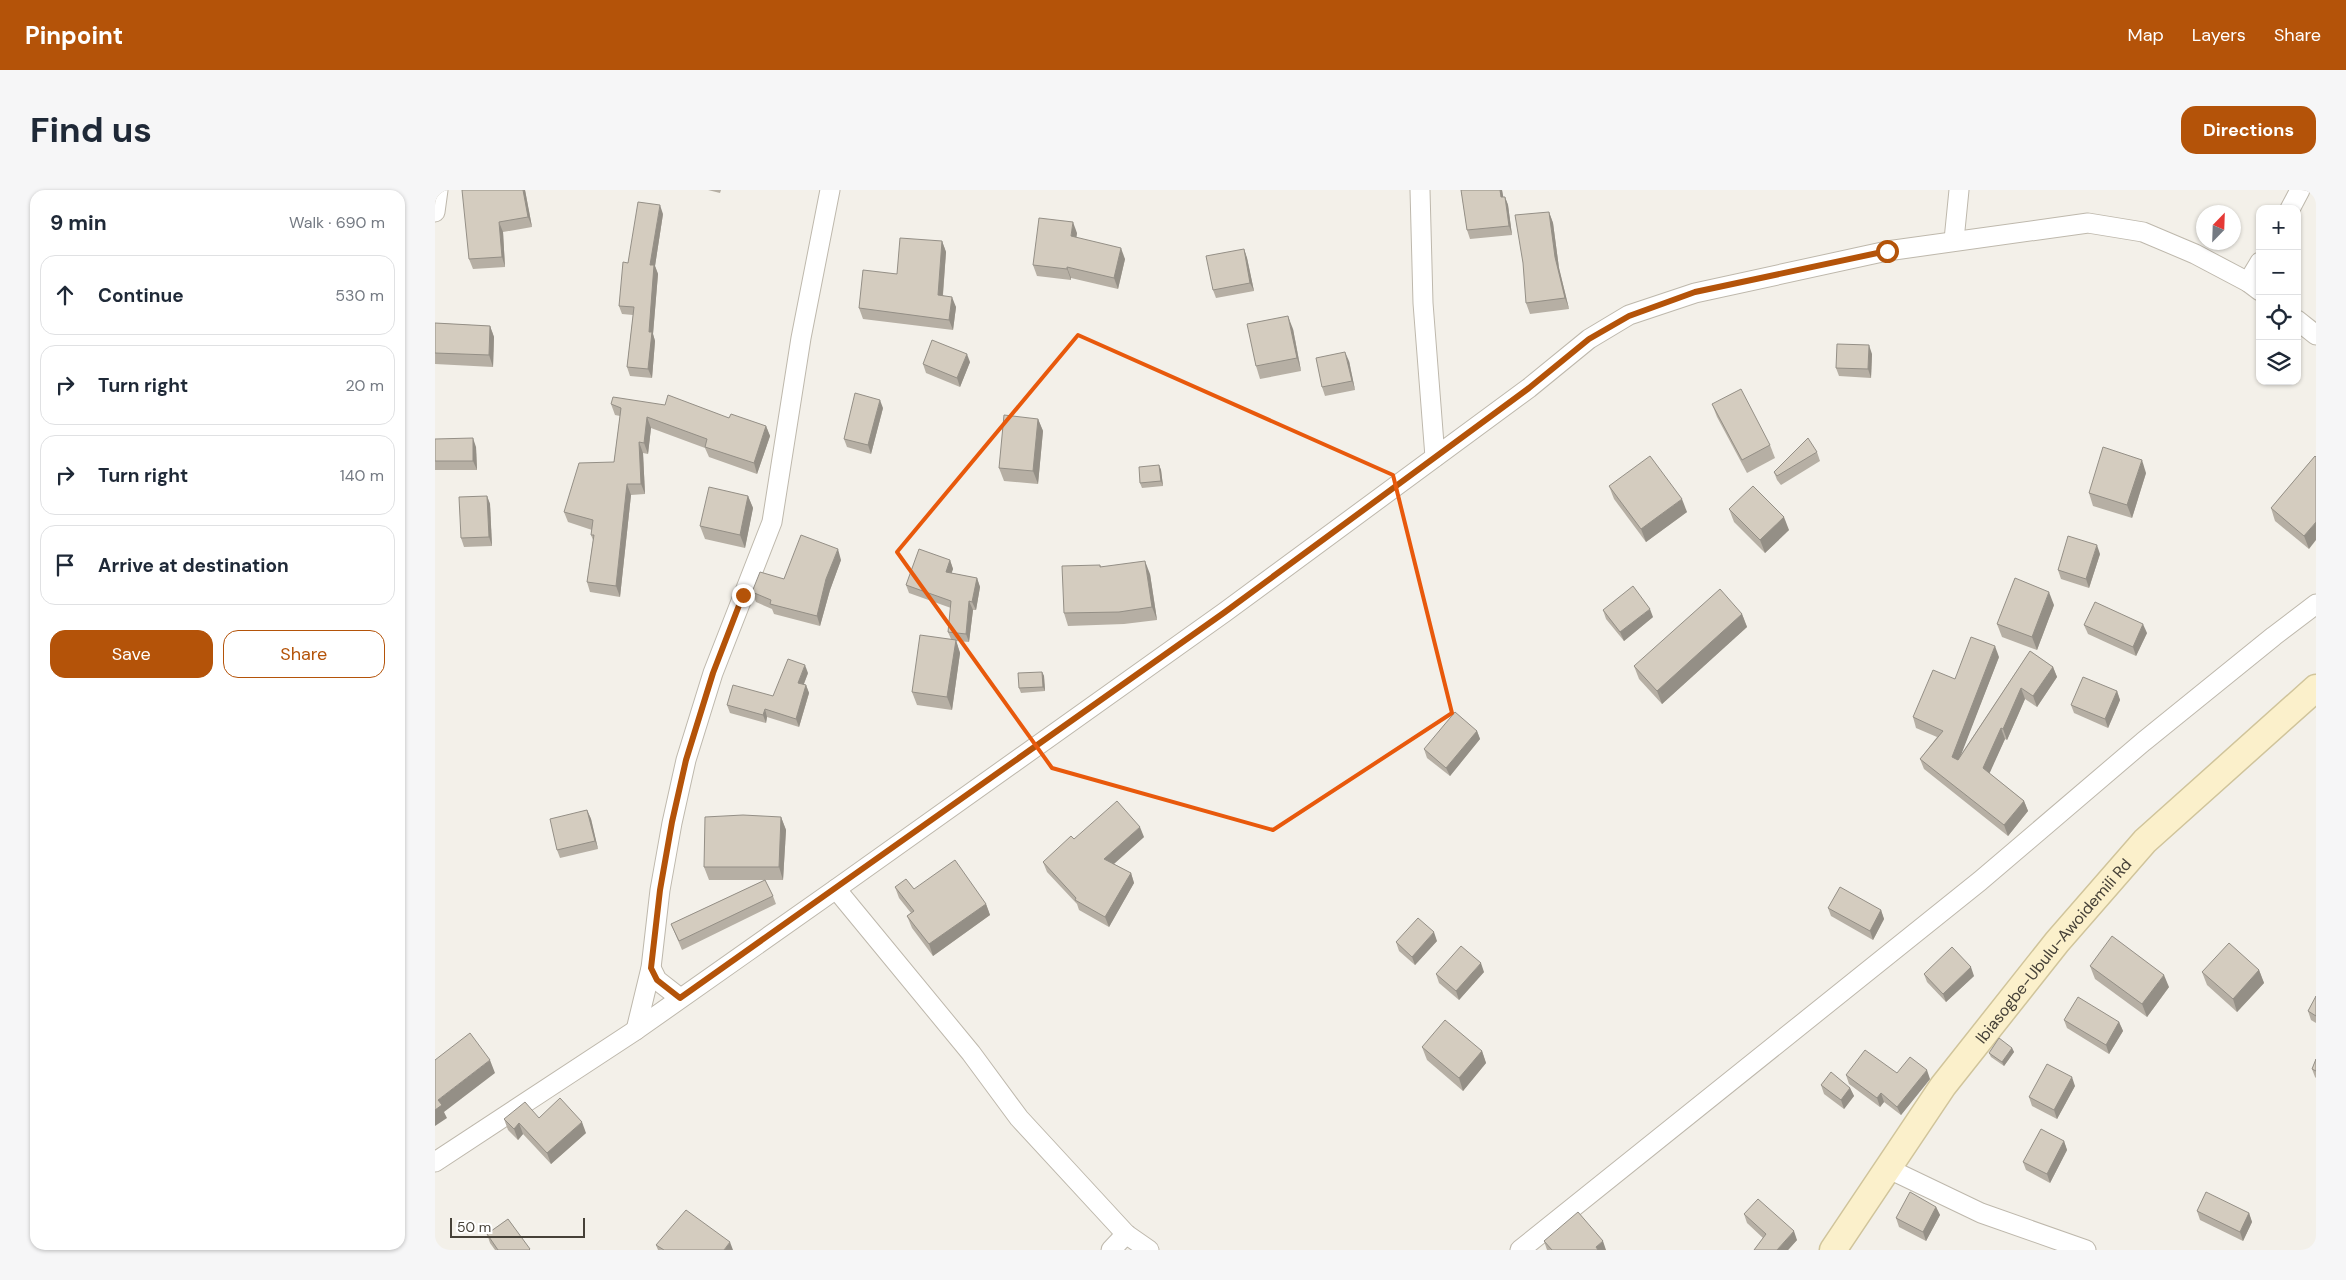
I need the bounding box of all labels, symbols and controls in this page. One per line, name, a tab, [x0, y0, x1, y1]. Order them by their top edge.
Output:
text: Pinpoint	[25, 20, 123, 51]
text: Map	[2128, 23, 2164, 47]
text: Layers	[2192, 23, 2246, 47]
text: Share	[2274, 23, 2321, 47]
button: Directions	[2181, 106, 2316, 154]
text: Find us	[30, 107, 152, 153]
north arrow	[2196, 205, 2241, 250]
map controls	[2256, 205, 2301, 385]
button: +	[2256, 205, 2301, 250]
text: 9 min	[50, 209, 107, 237]
text: Walk · 690 m	[289, 212, 385, 233]
route start	[1876, 240, 1899, 263]
button: −	[2256, 250, 2301, 295]
icon: ahead	[51, 281, 79, 309]
text: Continue	[98, 283, 184, 308]
text: 530 m	[335, 285, 384, 306]
button: locate	[2256, 295, 2301, 340]
button: layers	[2256, 340, 2301, 385]
icon: right	[51, 371, 79, 399]
text: Turn right	[98, 373, 188, 398]
text: 20 m	[345, 375, 384, 396]
icon: right	[51, 461, 79, 489]
text: Turn right	[98, 463, 188, 488]
text: 140 m	[340, 465, 384, 486]
icon: arrive	[51, 551, 79, 579]
text: Arrive at destination	[98, 553, 289, 578]
route end	[732, 584, 755, 607]
button: Save	[50, 630, 213, 678]
button: Share	[223, 630, 385, 678]
street label: Ibiasogbe-Ubulu-Awoidemili Rd	[1971, 854, 2136, 1048]
scale bar	[450, 1215, 585, 1238]
text: 50 m	[457, 1218, 491, 1236]

